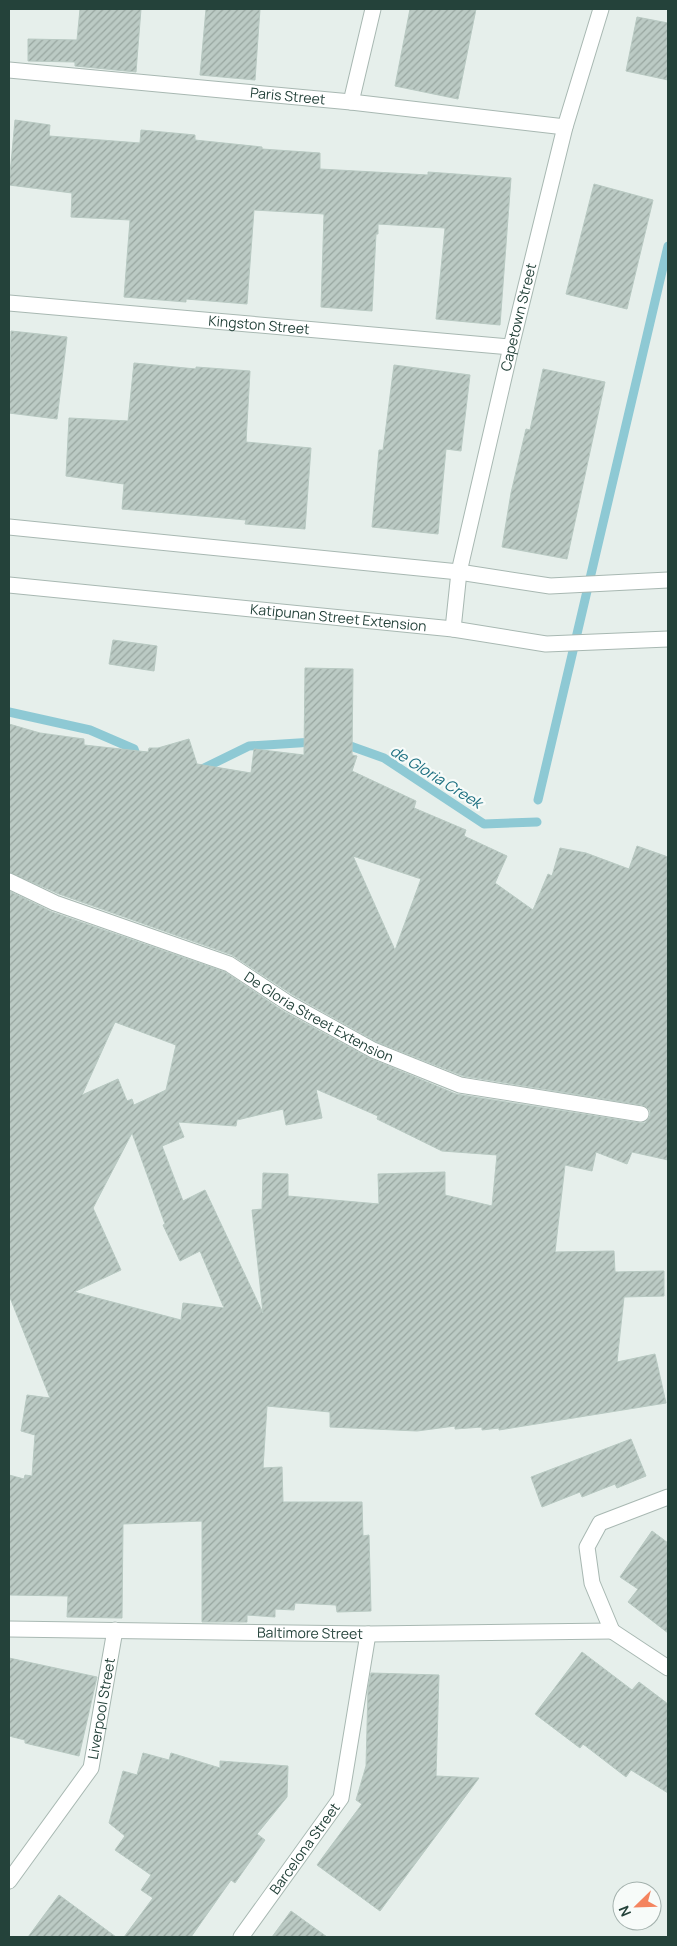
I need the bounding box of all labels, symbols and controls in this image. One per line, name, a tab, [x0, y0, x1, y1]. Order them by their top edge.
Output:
street label: Paris Street	[249, 83, 327, 109]
street label: Capetown Street	[496, 261, 540, 373]
street label: Kingston Street	[208, 311, 311, 338]
street label: Katipunan Street Extension	[249, 599, 427, 635]
water label: de Gloria Creek	[386, 740, 488, 815]
street label: De Gloria Street Extension	[241, 967, 396, 1066]
street label: Baltimore Street	[257, 1622, 363, 1643]
street label: Liverpool Street	[83, 1656, 119, 1761]
street label: Barcelona Street	[265, 1798, 344, 1898]
north arrow	[612, 1881, 662, 1931]
text: N	[614, 1903, 635, 1920]

